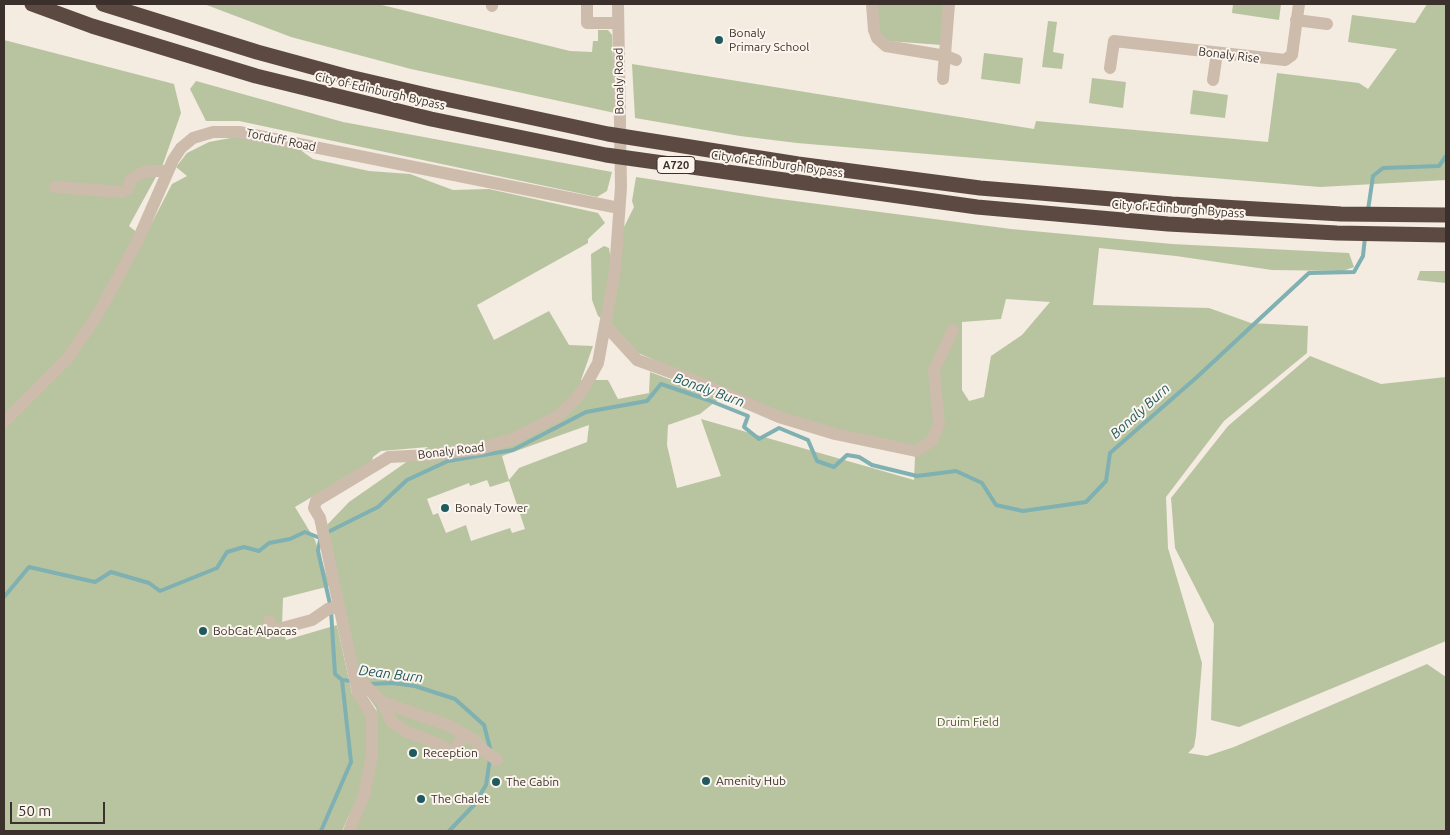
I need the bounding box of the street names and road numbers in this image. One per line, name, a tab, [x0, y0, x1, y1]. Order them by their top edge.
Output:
street label: Bonaly Rise	[1198, 44, 1260, 66]
street label: Bonaly Road	[611, 47, 627, 115]
street label: City of Edinburgh Bypass	[313, 69, 447, 113]
street label: Torduff Road	[245, 126, 317, 154]
street label: City of Edinburgh Bypass	[710, 148, 844, 180]
road number: A720	[657, 156, 695, 174]
street label: City of Edinburgh Bypass	[1111, 197, 1245, 221]
street label: Bonaly Road	[417, 440, 485, 462]

